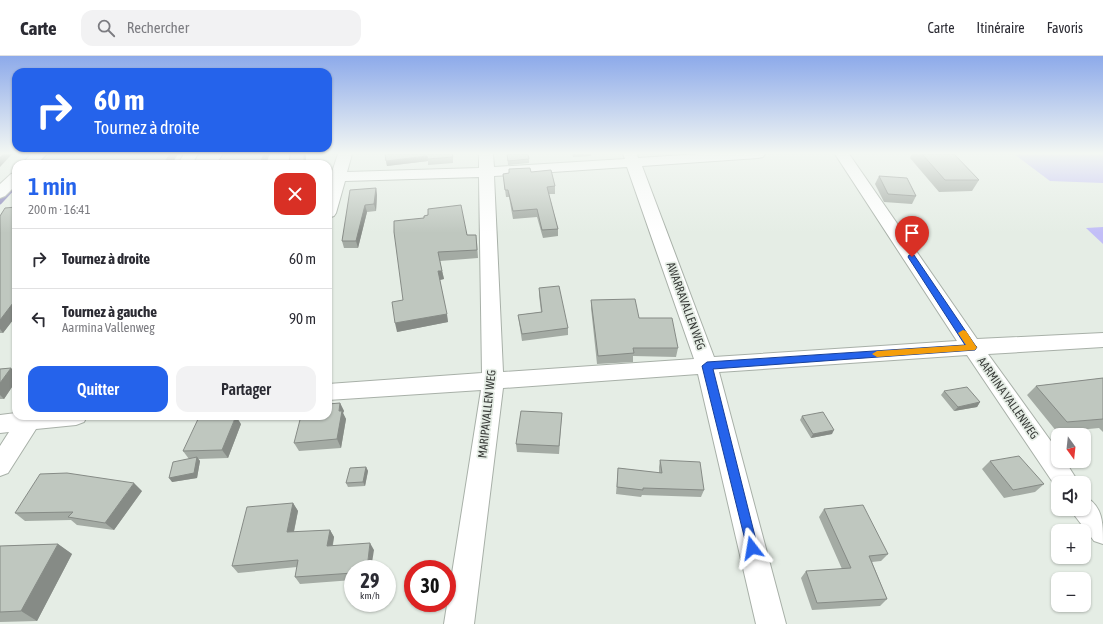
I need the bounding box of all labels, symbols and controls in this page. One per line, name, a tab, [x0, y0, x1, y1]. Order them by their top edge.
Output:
search box	[81, 10, 361, 46]
text: Carte	[20, 17, 57, 39]
icon: search	[95, 17, 117, 39]
text: Rechercher	[127, 19, 189, 36]
text: Carte	[928, 20, 955, 36]
text: Itinéraire	[977, 20, 1025, 36]
text: Favoris	[1047, 20, 1083, 36]
icon: right	[28, 84, 80, 136]
text: 60 m	[94, 84, 144, 116]
text: Tournez à droite	[94, 117, 200, 138]
text: 1 min	[28, 173, 77, 200]
button: close	[274, 173, 316, 215]
text: 200 m · 16:41	[28, 202, 91, 217]
pin	[895, 216, 929, 257]
icon: arrive	[901, 222, 923, 244]
icon: right	[28, 248, 50, 270]
text: Tournez à droite	[62, 250, 150, 267]
text: 60 m	[289, 250, 316, 267]
street label: AWARRAVALLEN WEG	[664, 260, 708, 352]
text: Tournez à gauche	[62, 303, 157, 320]
icon: left	[28, 308, 50, 330]
text: 90 m	[289, 310, 316, 327]
text: Aarmina Vallenweg	[62, 320, 155, 335]
street label: AARMINA VALLENWEG	[975, 354, 1041, 442]
button: Quitter	[28, 366, 168, 412]
button: Partager	[176, 366, 316, 412]
street label: MARIPAVALLEN WEG	[475, 369, 499, 459]
north arrow	[1051, 428, 1091, 468]
map controls	[1051, 428, 1091, 612]
button: sound	[1051, 476, 1091, 516]
button: +	[1051, 524, 1091, 564]
position arrow	[731, 527, 773, 569]
speed limit sign: 30	[404, 560, 456, 612]
text: 29	[361, 569, 379, 592]
button: −	[1051, 572, 1091, 612]
text: km/h	[360, 590, 380, 601]

